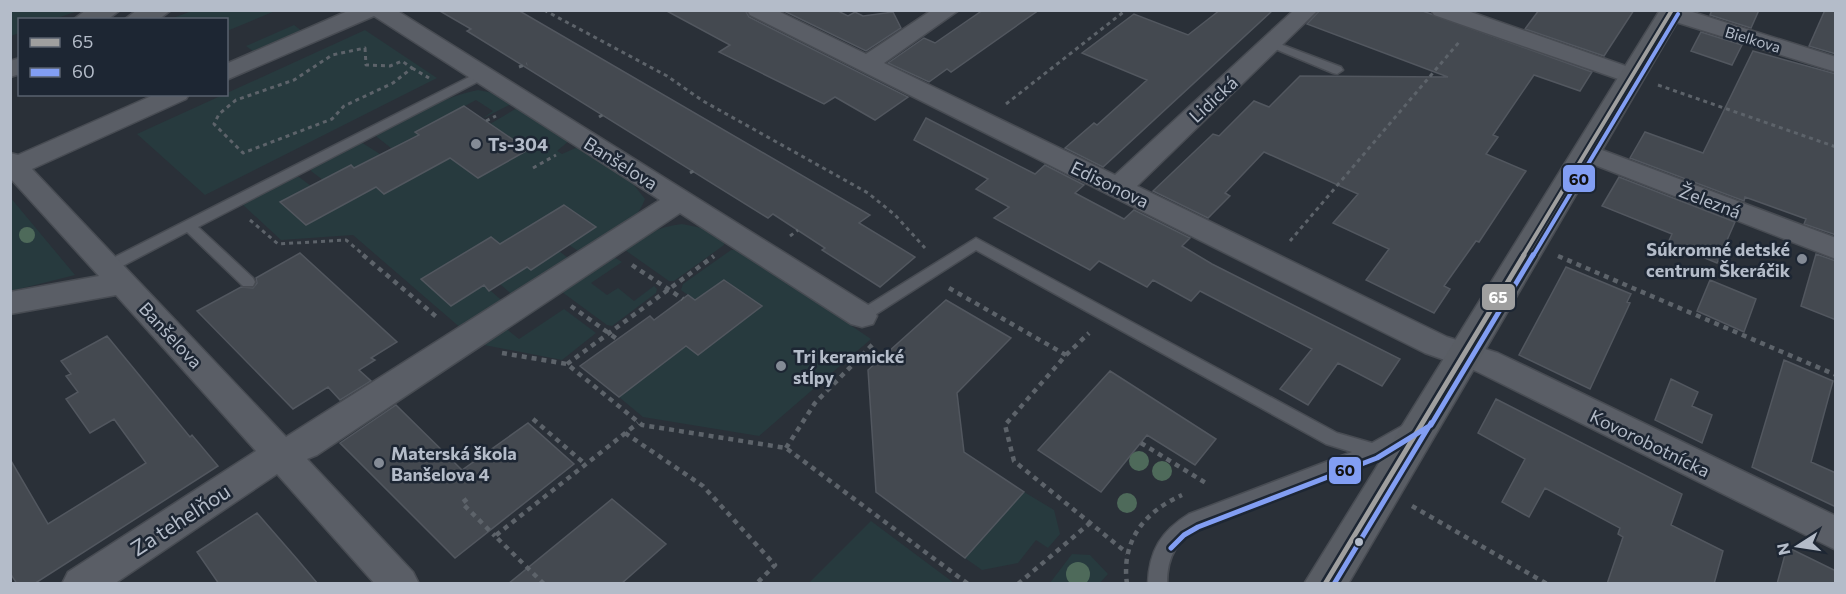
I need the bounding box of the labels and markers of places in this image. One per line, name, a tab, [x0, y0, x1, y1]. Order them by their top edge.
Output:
place label: Ts-304	[488, 133, 548, 155]
marker: Ts-304	[469, 137, 483, 151]
place label: Súkromné detské centrum Škeráčik	[1646, 238, 1791, 281]
marker: Súkromné detské centrum Škeráčik	[1795, 252, 1809, 266]
place label: Tri keramické stĺpy	[793, 345, 904, 388]
marker: Tri keramické stĺpy	[774, 359, 788, 373]
place label: Materská škola Banšelova 4	[391, 442, 517, 485]
marker: Materská škola Banšelova 4	[372, 456, 386, 470]
unlabelled marker	[1353, 536, 1365, 548]

